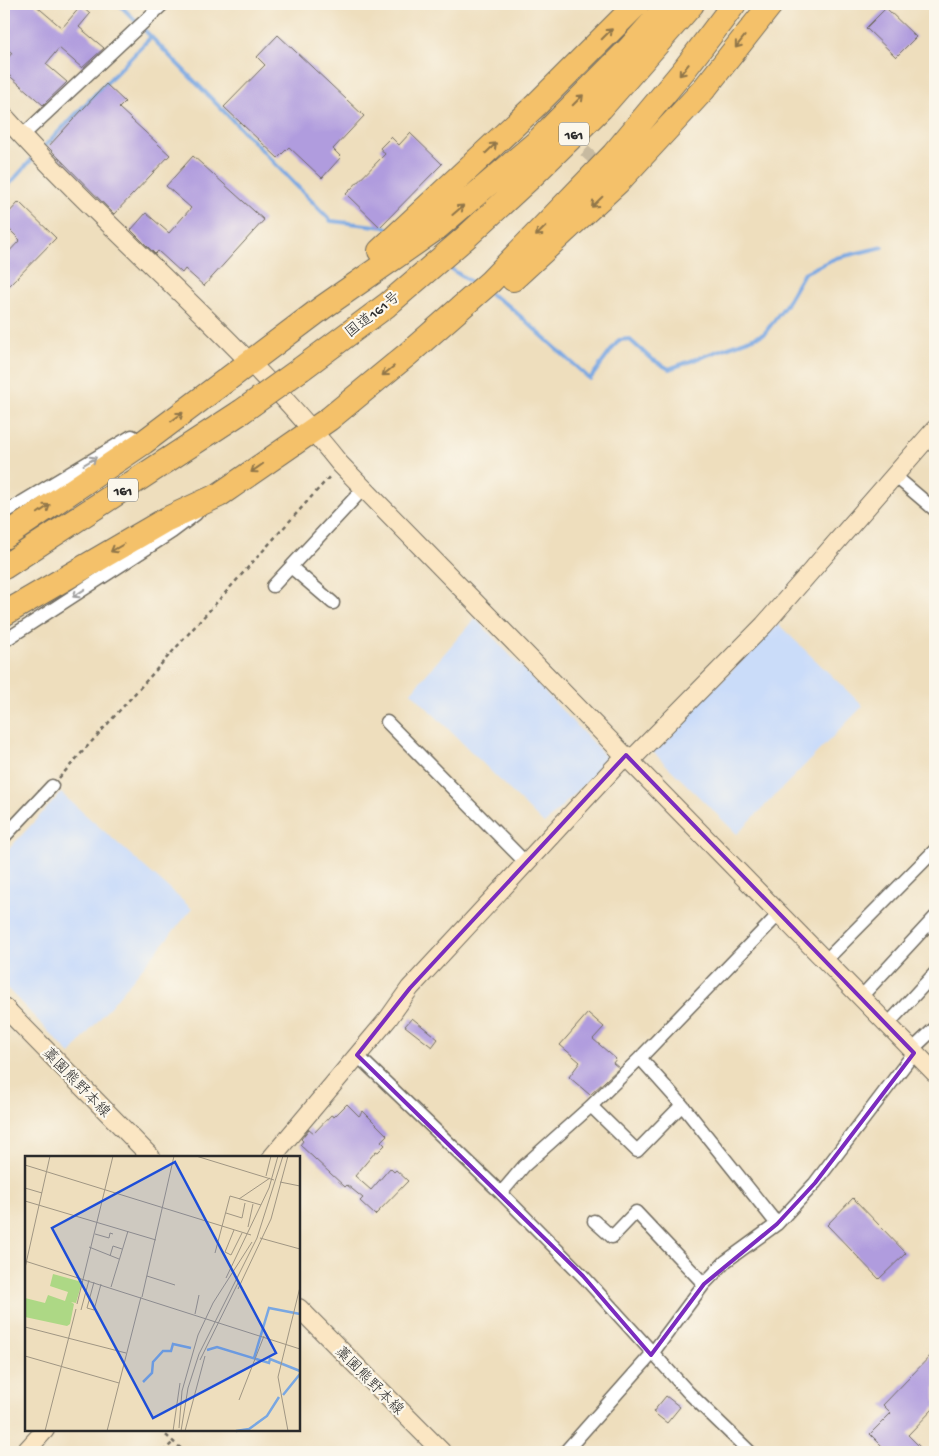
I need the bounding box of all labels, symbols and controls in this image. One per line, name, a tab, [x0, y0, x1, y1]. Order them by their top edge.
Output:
one-way arrow	[601, 28, 613, 40]
one-way arrow	[735, 35, 746, 48]
one-way arrow	[678, 64, 689, 77]
one-way arrow	[572, 95, 584, 107]
road number: 161	[559, 122, 589, 146]
one-way arrow	[485, 142, 497, 154]
one-way arrow	[591, 196, 603, 208]
one-way arrow	[451, 204, 464, 215]
one-way arrow	[535, 224, 547, 236]
street label: 国道161号	[342, 289, 404, 343]
one-way arrow	[382, 366, 395, 377]
one-way arrow	[170, 411, 183, 422]
one-way arrow	[83, 455, 97, 465]
one-way arrow	[250, 463, 264, 473]
road number: 161	[108, 478, 138, 502]
one-way arrow	[36, 504, 50, 514]
one-way arrow	[110, 544, 124, 554]
one-way arrow	[72, 588, 86, 598]
street label: 藁園熊野本線	[38, 1044, 114, 1122]
inset map	[25, 1156, 300, 1431]
street label: 藁園熊野本線	[330, 1343, 407, 1420]

